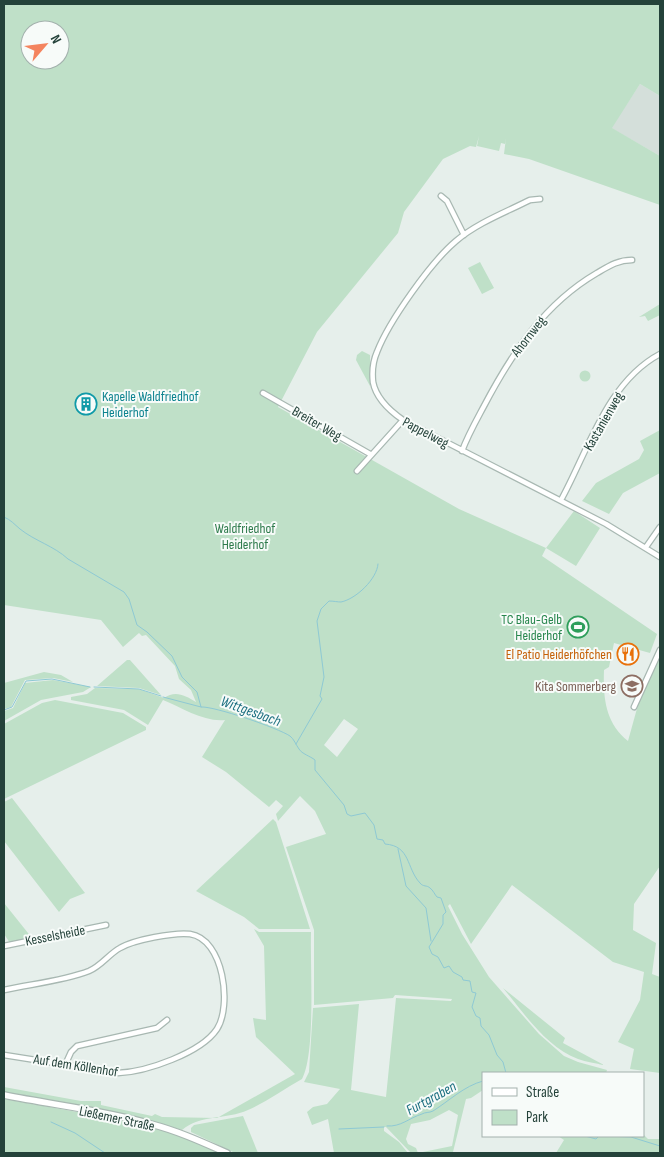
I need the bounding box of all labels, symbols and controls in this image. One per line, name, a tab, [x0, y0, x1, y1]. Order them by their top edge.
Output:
north arrow	[20, 20, 70, 70]
text: N	[47, 32, 65, 46]
street label: Ahornweg	[507, 312, 550, 361]
place label: Kapelle Waldfriedhof Heiderhof	[102, 388, 200, 421]
street label: Kastanienweg	[580, 388, 627, 454]
building icon: Kapelle Waldfriedhof Heiderhof	[74, 392, 98, 416]
street label: Breiter Weg	[289, 402, 345, 445]
street label: Pappelweg	[400, 413, 452, 452]
park label: Waldfriedhof Heiderhof	[215, 520, 276, 553]
place label: TC Blau-Gelb Heiderhof	[501, 611, 563, 644]
sports icon: TC Blau-Gelb Heiderhof	[566, 615, 590, 639]
restaurant icon: El Patio Heiderhöfchen	[616, 642, 640, 666]
place label: El Patio Heiderhöfchen	[506, 646, 612, 663]
school or university icon: Kita Sommerberg	[620, 674, 644, 698]
place label: Kita Sommerberg	[535, 678, 616, 695]
water label: Wittgesbach	[218, 692, 284, 731]
street label: Kesselsheide	[24, 921, 86, 950]
street label: Auf dem Köllenhof	[31, 1050, 120, 1081]
legend	[482, 1072, 644, 1137]
water label: Furtgraben	[403, 1077, 460, 1120]
text: Straße	[526, 1083, 559, 1102]
street label: Ließemer Straße	[78, 1102, 156, 1135]
text: Park	[526, 1108, 548, 1127]

